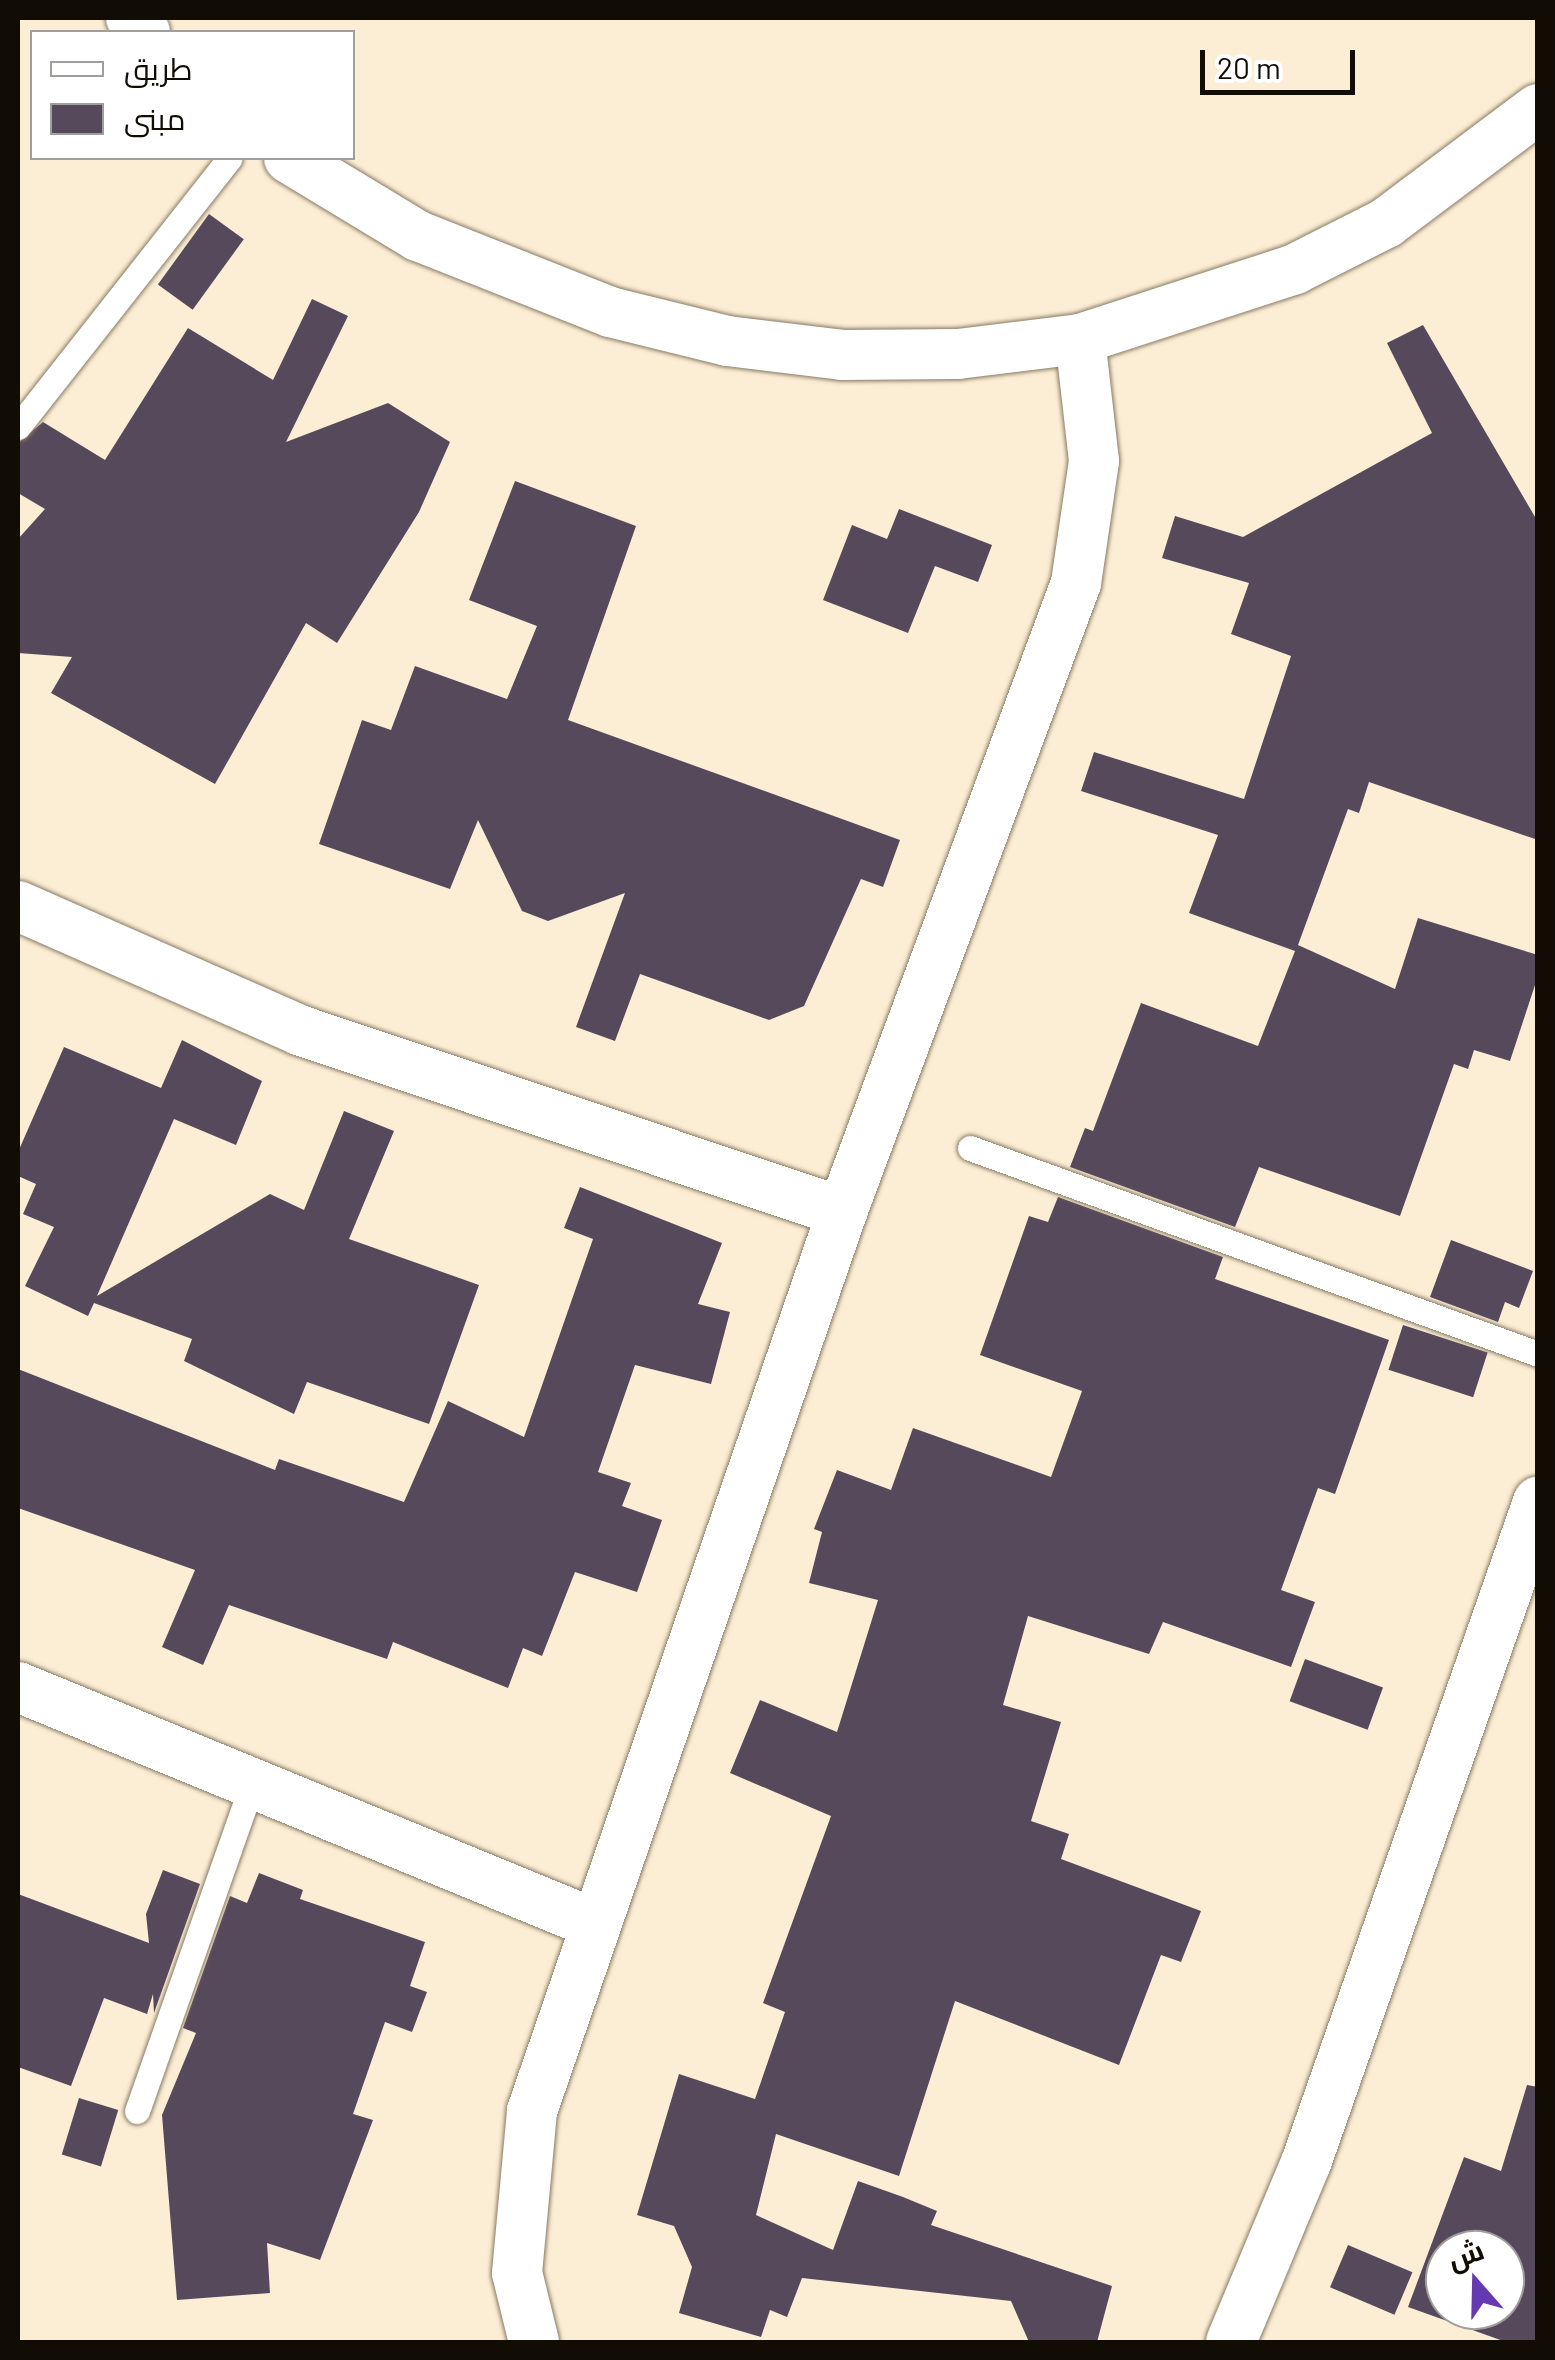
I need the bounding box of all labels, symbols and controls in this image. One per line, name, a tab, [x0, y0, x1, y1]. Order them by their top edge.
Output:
legend	[30, 30, 355, 160]
scale bar	[1205, 30, 1360, 92]
text: 20 m	[1217, 49, 1281, 85]
text: طريق	[124, 50, 193, 86]
text: مبنى	[124, 100, 185, 136]
north arrow	[1425, 2230, 1525, 2330]
text: ش	[1443, 2232, 1488, 2276]

